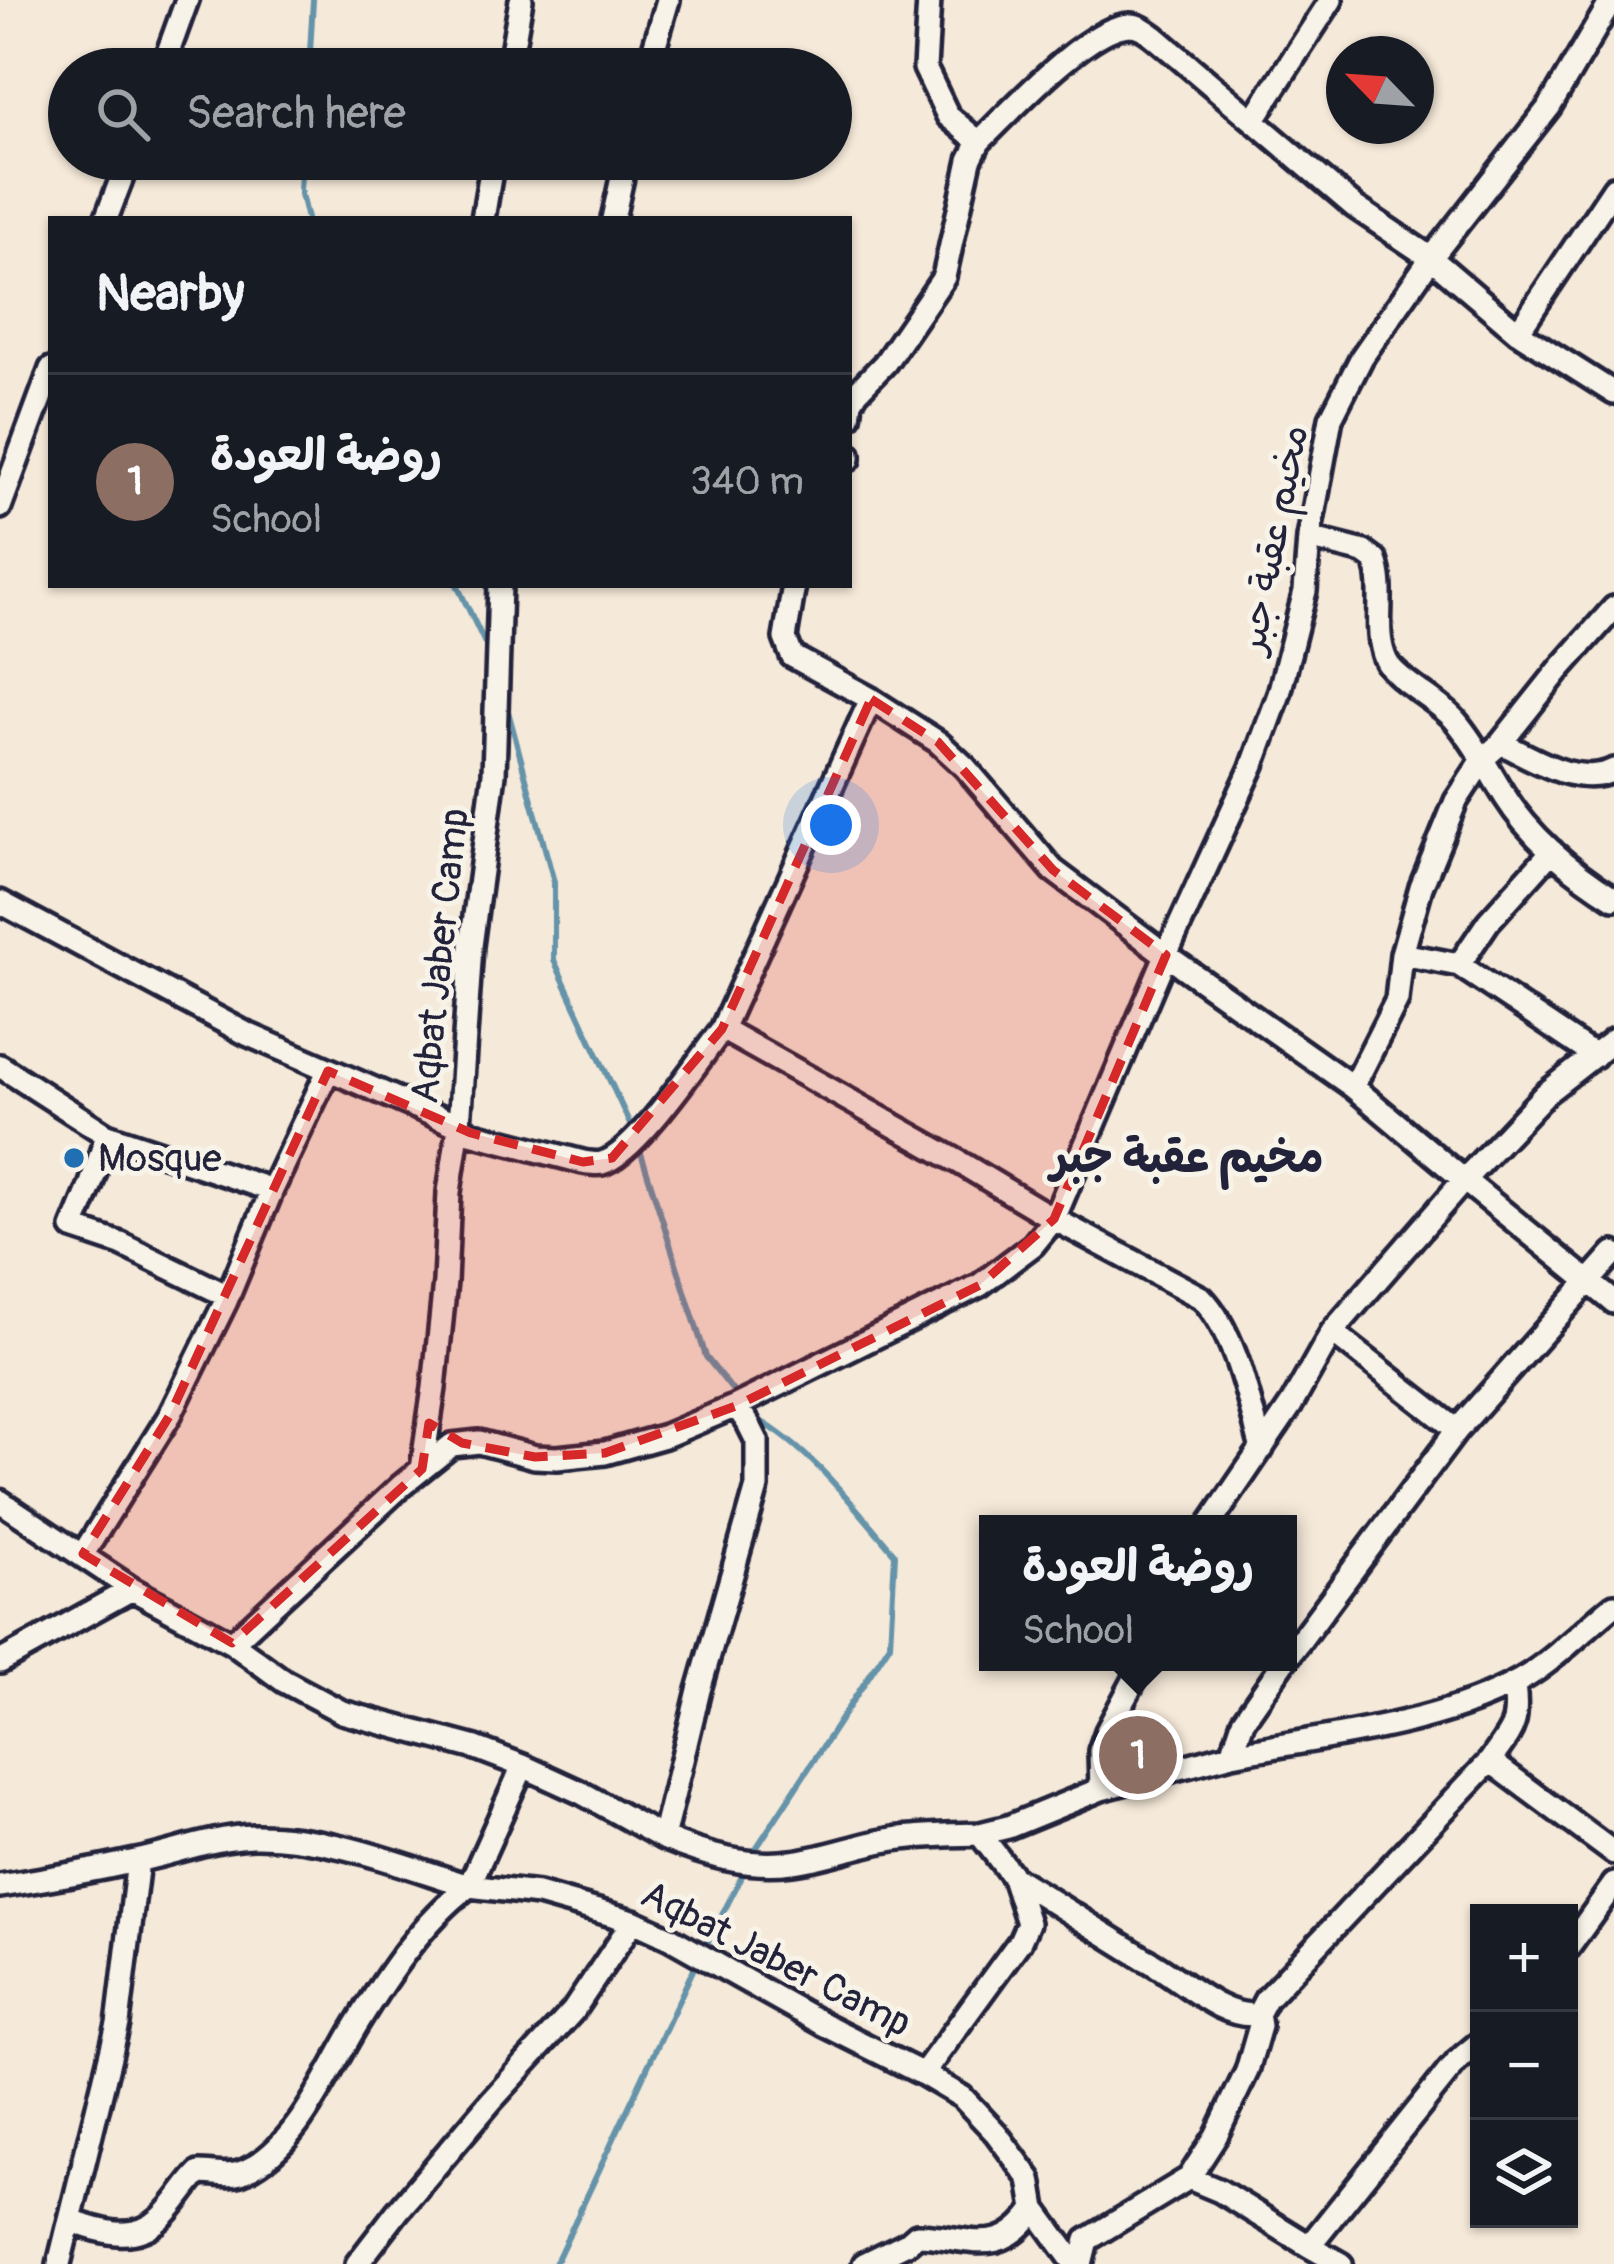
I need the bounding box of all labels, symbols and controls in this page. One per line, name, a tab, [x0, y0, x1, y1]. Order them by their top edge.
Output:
north arrow	[1326, 36, 1434, 144]
search box	[48, 48, 852, 180]
icon: search	[90, 81, 156, 147]
text: Search here	[186, 86, 406, 142]
text: Nearby	[96, 262, 244, 326]
street label: مخيم عقبة جبر	[1226, 421, 1323, 661]
text: روضة العودة	[210, 428, 442, 484]
text: 1	[127, 457, 143, 506]
text: 340 m	[690, 457, 804, 506]
text: School	[210, 495, 322, 544]
your location	[801, 795, 861, 855]
street label: Aqbat Jaber Camp	[400, 806, 480, 1106]
district label: مخيم عقبة جبر	[1046, 1130, 1324, 1190]
place label: Mosque	[98, 1134, 222, 1183]
marker: Mosque	[61, 1145, 87, 1171]
popup	[979, 1515, 1297, 1671]
text: روضة العودة	[1022, 1539, 1254, 1595]
text: School	[1022, 1606, 1134, 1655]
pin: 1	[1099, 1710, 1177, 1800]
street label: Aqbat Jaber Camp	[633, 1870, 919, 2048]
map controls	[1470, 1904, 1578, 2228]
button: +	[1470, 1904, 1578, 2012]
button: −	[1470, 2012, 1578, 2120]
button: layers	[1470, 2120, 1578, 2228]

